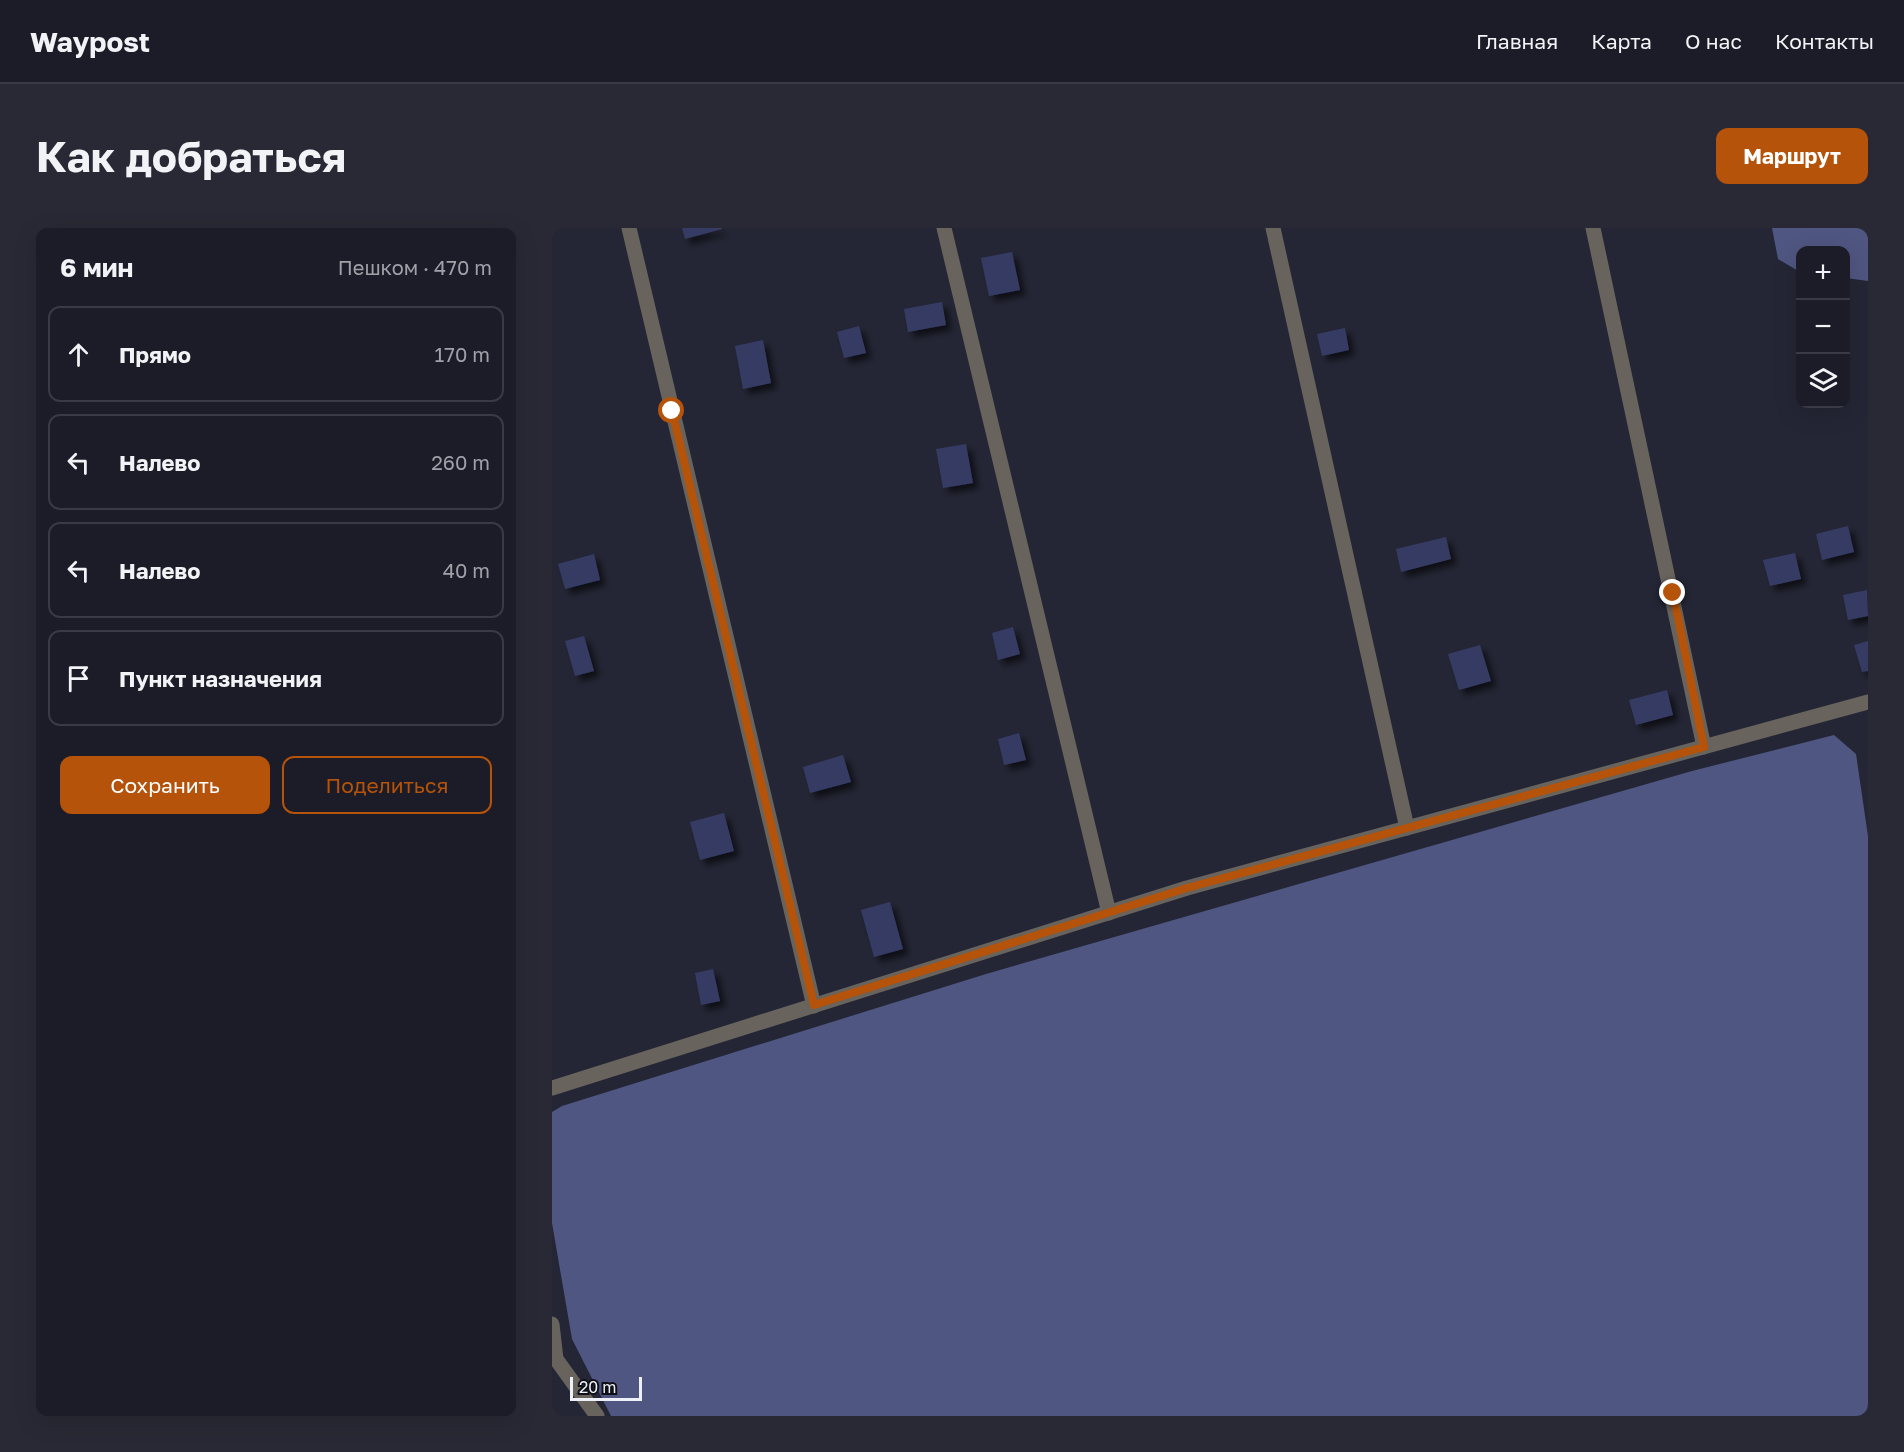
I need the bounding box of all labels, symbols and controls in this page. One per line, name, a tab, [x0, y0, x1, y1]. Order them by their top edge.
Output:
text: Waypost	[30, 25, 150, 58]
text: Главная	[1476, 28, 1558, 54]
text: Карта	[1591, 28, 1652, 54]
text: О нас	[1685, 28, 1742, 54]
text: Контакты	[1775, 28, 1874, 54]
button: Маршрут	[1716, 128, 1868, 184]
text: Как добраться	[36, 131, 346, 181]
map controls	[1796, 246, 1850, 408]
button: +	[1796, 246, 1850, 300]
text: 6 мин	[60, 252, 133, 283]
text: Пешком · 470 m	[338, 255, 492, 279]
button: −	[1796, 300, 1850, 354]
icon: ahead	[62, 338, 95, 371]
text: Прямо	[119, 341, 191, 368]
text: 170 m	[435, 342, 490, 366]
button: layers	[1796, 354, 1850, 408]
route start	[658, 397, 684, 423]
icon: left	[62, 446, 95, 479]
text: Налево	[119, 449, 201, 476]
text: 260 m	[431, 450, 490, 474]
icon: left	[62, 554, 95, 587]
text: Налево	[119, 557, 201, 584]
text: 40 m	[443, 558, 490, 582]
route end	[1659, 579, 1685, 605]
icon: arrive	[62, 662, 95, 695]
text: Пункт назначения	[119, 665, 322, 692]
button: Сохранить	[60, 756, 270, 814]
button: Поделиться	[282, 756, 492, 814]
scale bar	[570, 1374, 642, 1402]
text: 20 m	[579, 1377, 616, 1397]

